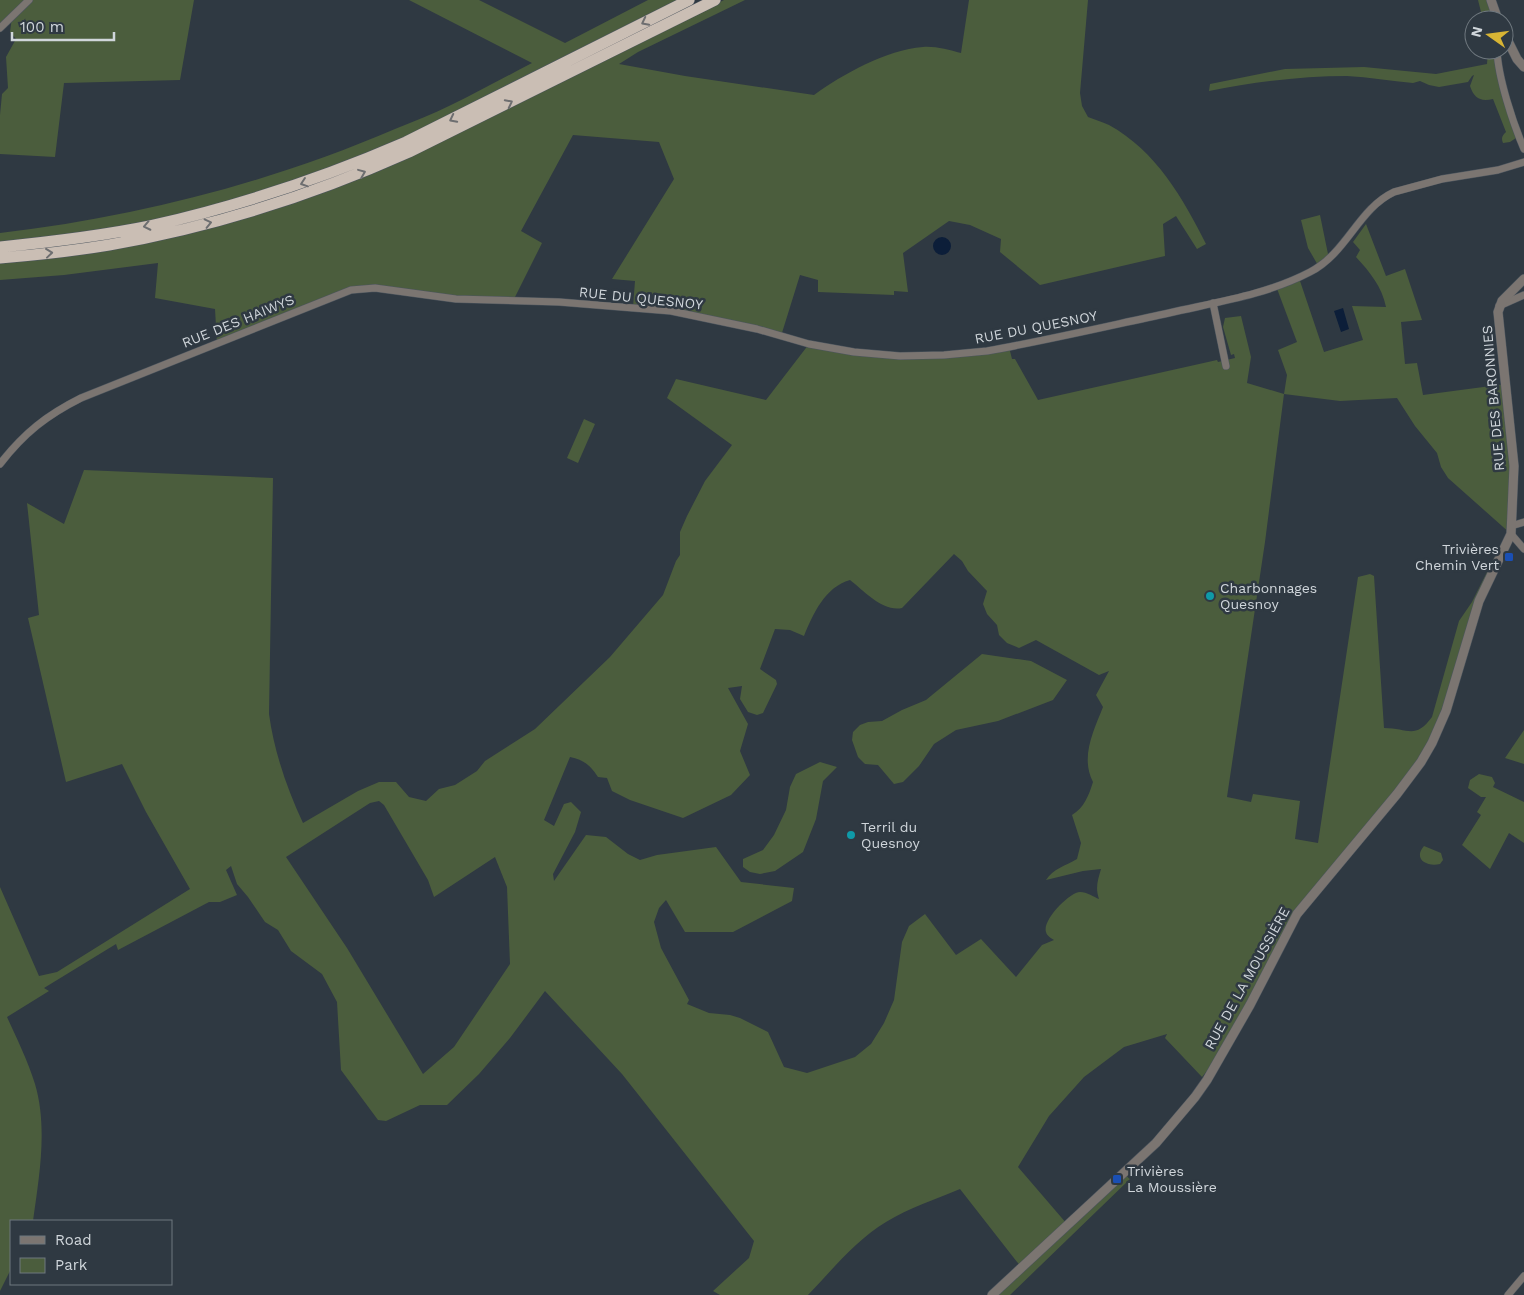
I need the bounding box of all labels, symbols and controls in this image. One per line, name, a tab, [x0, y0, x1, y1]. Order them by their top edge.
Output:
scale bar	[12, 10, 115, 42]
north arrow	[1464, 10, 1514, 60]
one-way arrow	[641, 16, 650, 26]
text: 100 m	[20, 18, 64, 36]
text: N	[1467, 25, 1485, 39]
one-way arrow	[504, 99, 513, 109]
one-way arrow	[449, 113, 458, 123]
one-way arrow	[357, 168, 366, 179]
one-way arrow	[300, 177, 309, 187]
one-way arrow	[204, 218, 213, 229]
one-way arrow	[143, 220, 152, 231]
one-way arrow	[45, 248, 53, 259]
street label: RUE DU QUESNOY	[578, 284, 704, 312]
street label: RUE DES HAIWYS	[180, 291, 296, 351]
street label: RUE DU QUESNOY	[973, 307, 1099, 347]
street label: RUE DES BARONNIES	[1479, 324, 1507, 472]
place label: Trivières Chemin Vert	[1415, 541, 1499, 573]
marker: Trivières Chemin Vert	[1503, 551, 1515, 563]
place label: Charbonnages Quesnoy	[1220, 580, 1317, 612]
marker: Charbonnages Quesnoy	[1204, 590, 1216, 602]
place label: Terril du Quesnoy	[861, 819, 920, 851]
marker: Terril du Quesnoy	[845, 829, 857, 841]
street label: RUE DE LA MOUSSIÈRE	[1201, 904, 1293, 1052]
place label: Trivières La Moussière	[1127, 1163, 1217, 1195]
marker: Trivières La Moussière	[1111, 1173, 1123, 1185]
legend	[10, 1220, 172, 1285]
text: Road	[55, 1231, 92, 1249]
text: Park	[55, 1256, 88, 1274]

